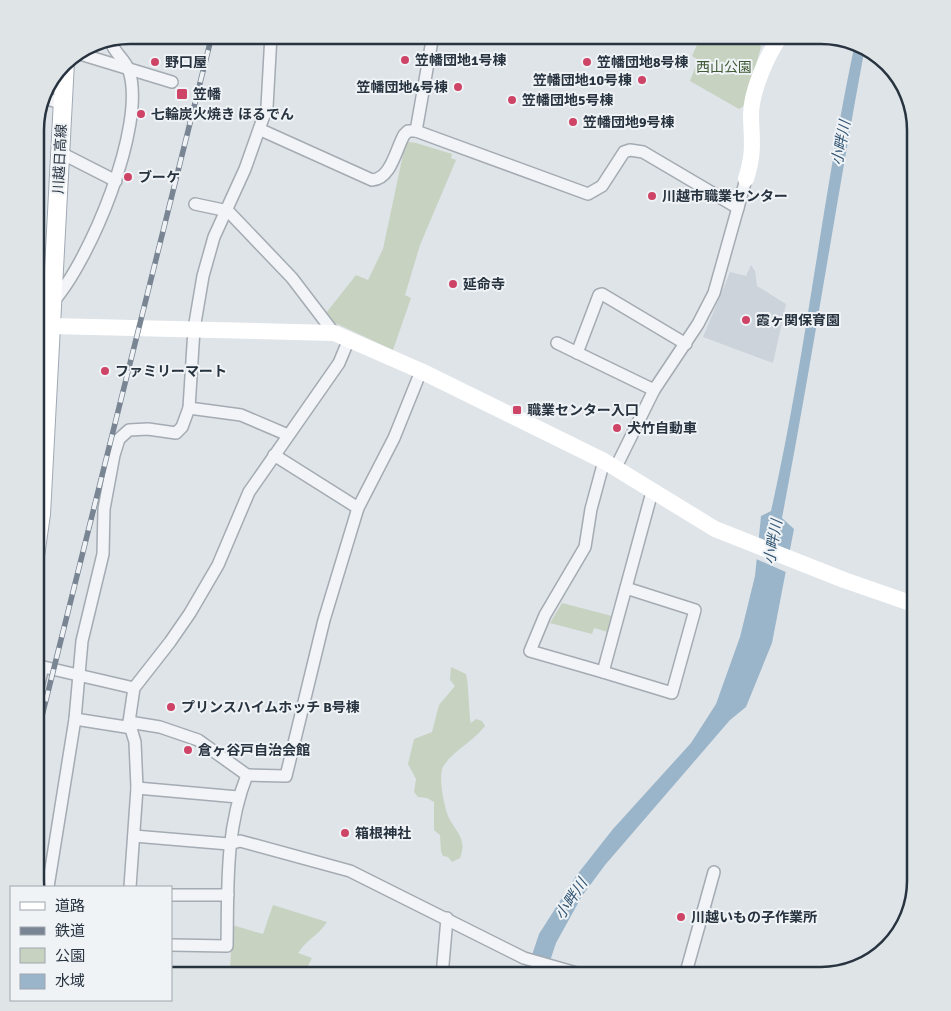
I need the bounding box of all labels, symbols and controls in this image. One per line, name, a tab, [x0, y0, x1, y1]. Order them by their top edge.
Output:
place label: 笠幡団地1号棟	[415, 52, 507, 69]
place label: 野口屋	[165, 54, 207, 71]
marker: 笠幡団地1号棟	[399, 54, 411, 66]
place label: 笠幡団地8号棟	[597, 54, 689, 71]
marker: 野口屋	[149, 56, 161, 68]
marker: 笠幡団地8号棟	[581, 56, 593, 68]
park label: 西山公園	[696, 59, 752, 76]
place label: 笠幡団地10号棟	[533, 72, 632, 89]
marker: 笠幡団地10号棟	[636, 74, 648, 86]
place label: 笠幡団地4号棟	[356, 79, 448, 96]
marker: 笠幡団地4号棟	[452, 81, 464, 93]
place label: 笠幡	[193, 86, 221, 103]
marker: 笠幡	[175, 87, 189, 101]
place label: 笠幡団地5号棟	[522, 92, 614, 109]
marker: 笠幡団地5号棟	[506, 94, 518, 106]
place label: 七輪炭火焼き ほるでん	[151, 106, 294, 123]
marker: 七輪炭火焼き ほるでん	[135, 108, 147, 120]
place label: 笠幡団地9号棟	[583, 114, 675, 131]
marker: 笠幡団地9号棟	[567, 116, 579, 128]
water label: 小畔川	[828, 117, 855, 167]
street label: 川越日高線	[50, 124, 70, 194]
place label: ブーケ	[138, 169, 180, 186]
marker: ブーケ	[122, 171, 134, 183]
place label: 川越市職業センター	[662, 188, 788, 205]
marker: 川越市職業センター	[646, 190, 658, 202]
place label: 延命寺	[463, 276, 505, 293]
marker: 延命寺	[447, 278, 459, 290]
place label: 霞ヶ関保育園	[756, 312, 840, 329]
marker: 霞ヶ関保育園	[740, 314, 752, 326]
place label: ファミリーマート	[115, 363, 227, 380]
marker: ファミリーマート	[99, 365, 111, 377]
place label: 職業センター入口	[527, 402, 639, 419]
marker: 職業センター入口	[511, 404, 523, 416]
place label: 犬竹自動車	[627, 420, 697, 437]
marker: 犬竹自動車	[611, 422, 623, 434]
water label: 小畔川	[760, 516, 786, 566]
place label: プリンスハイムホッチ B号棟	[181, 699, 360, 716]
marker: プリンスハイムホッチ B号棟	[165, 701, 177, 713]
place label: 倉ヶ谷戸自治会館	[198, 742, 310, 759]
marker: 倉ヶ谷戸自治会館	[182, 744, 194, 756]
place label: 箱根神社	[355, 825, 411, 842]
marker: 箱根神社	[339, 827, 351, 839]
water label: 小畔川	[551, 874, 592, 923]
legend	[10, 886, 172, 1001]
text: 道路	[55, 897, 85, 915]
place label: 川越いもの子作業所	[691, 909, 817, 926]
marker: 川越いもの子作業所	[675, 911, 687, 923]
text: 鉄道	[55, 922, 85, 940]
text: 公園	[55, 947, 85, 965]
text: 水域	[55, 972, 85, 990]

